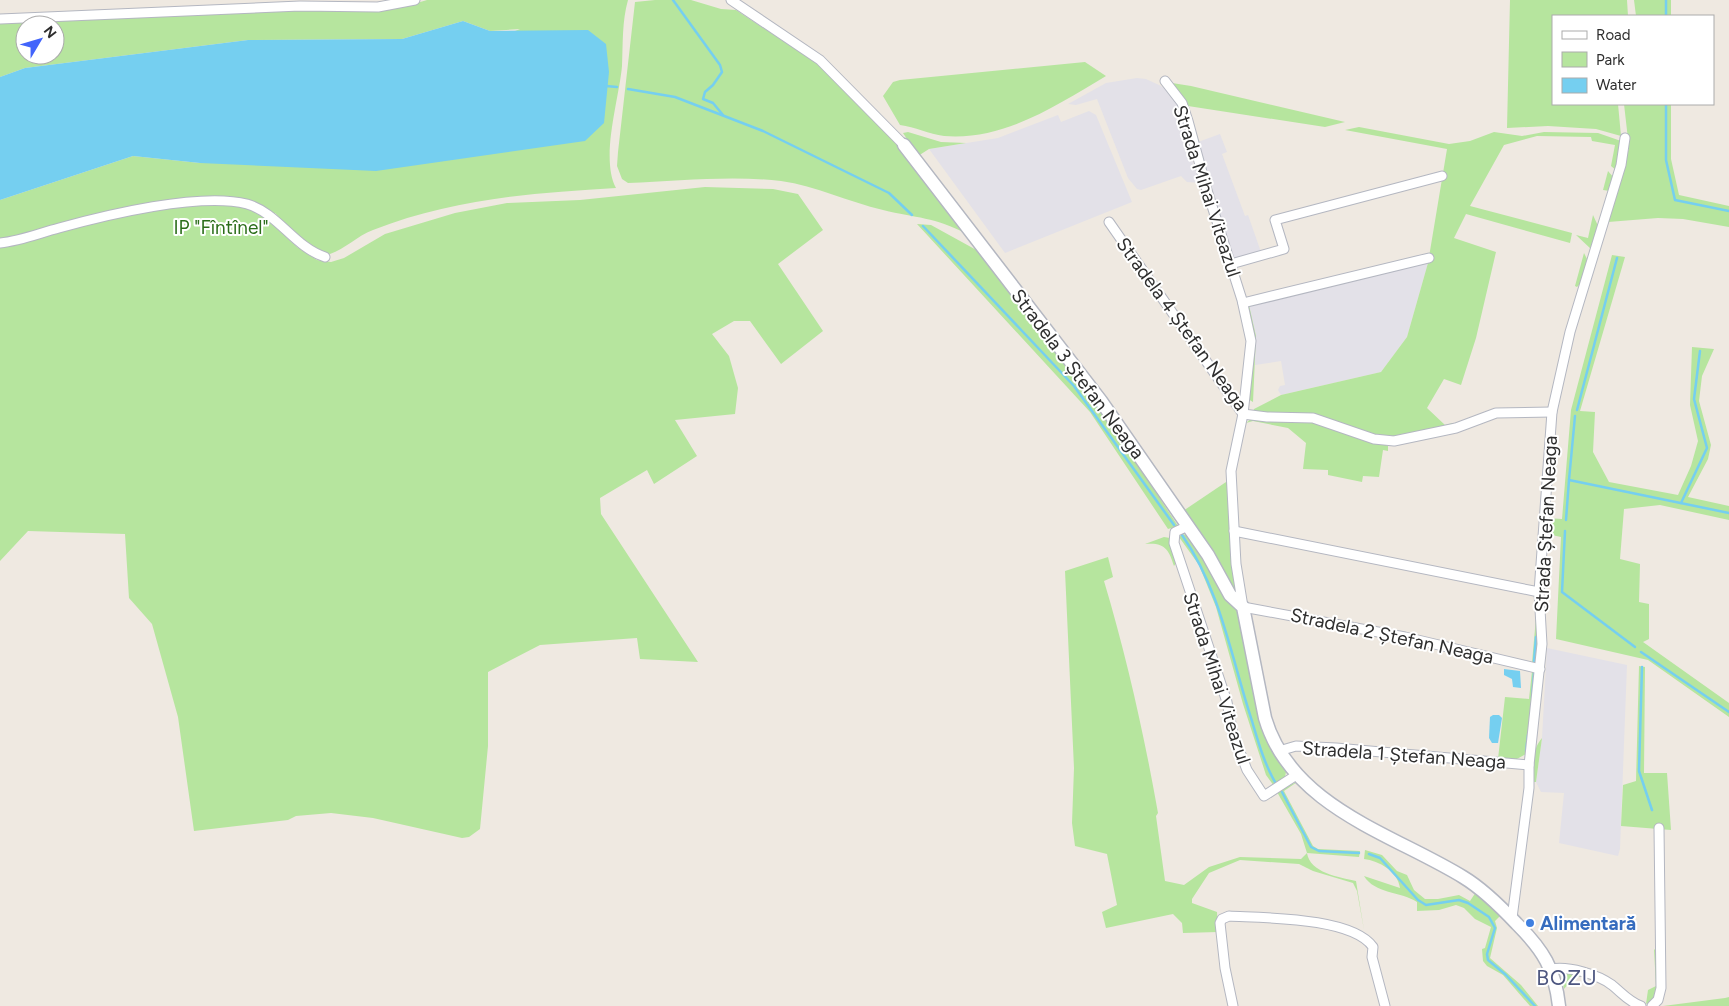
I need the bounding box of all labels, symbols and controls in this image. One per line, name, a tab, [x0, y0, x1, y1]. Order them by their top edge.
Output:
north arrow	[15, 15, 65, 65]
legend	[1552, 15, 1714, 105]
text: N	[40, 23, 60, 42]
text: Road	[1596, 26, 1631, 44]
text: Park	[1596, 51, 1625, 69]
text: Water	[1596, 76, 1636, 94]
street label: Strada Mihai Viteazul	[1168, 102, 1246, 280]
park label: IP "Fîntînel"	[173, 216, 269, 239]
street label: Stradela 4 Ștefan Neaga	[1111, 233, 1253, 415]
street label: Stradela 3 Ștefan Neaga	[1007, 285, 1149, 463]
street label: Strada Ștefan Neaga	[1530, 435, 1562, 613]
street label: Strada Mihai Viteazul	[1178, 589, 1256, 767]
street label: Stradela 2 Ștefan Neaga	[1288, 603, 1496, 669]
street label: Stradela 1 Ștefan Neaga	[1301, 736, 1507, 774]
place label: Alimentară	[1540, 912, 1636, 935]
marker: Alimentară	[1524, 917, 1536, 929]
district label: BOZU	[1536, 965, 1598, 990]

